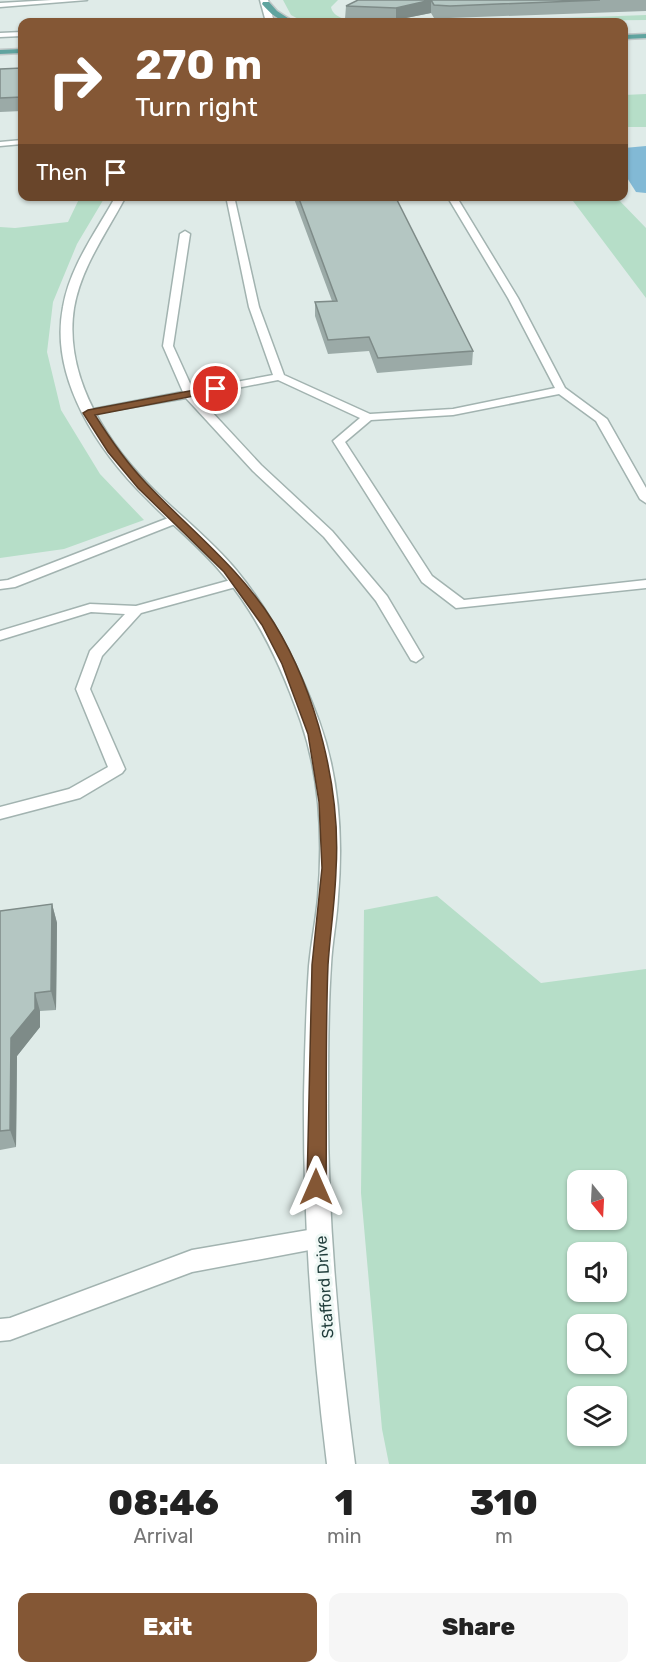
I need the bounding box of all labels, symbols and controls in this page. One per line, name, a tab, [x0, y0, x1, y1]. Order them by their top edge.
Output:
text: 270 m	[135, 40, 262, 90]
icon: right	[36, 42, 114, 120]
text: Turn right	[135, 91, 258, 123]
icon: arrive	[99, 156, 132, 189]
text: Then	[36, 159, 87, 186]
pin	[190, 363, 241, 414]
icon: arrive	[199, 372, 232, 405]
position arrow	[284, 1155, 348, 1219]
north arrow	[567, 1170, 627, 1230]
map controls	[567, 1170, 627, 1446]
street label: Stafford Drive	[311, 1235, 338, 1339]
button: sound	[567, 1242, 627, 1302]
button: search	[567, 1314, 627, 1374]
button: layers	[567, 1386, 627, 1446]
text: 08:46	[108, 1481, 219, 1524]
text: 1	[335, 1481, 354, 1524]
text: 310	[470, 1481, 538, 1524]
text: Arrival	[133, 1524, 193, 1548]
text: min	[327, 1524, 362, 1548]
text: m	[495, 1524, 513, 1548]
button: Exit	[18, 1593, 317, 1662]
button: Share	[329, 1593, 628, 1662]

